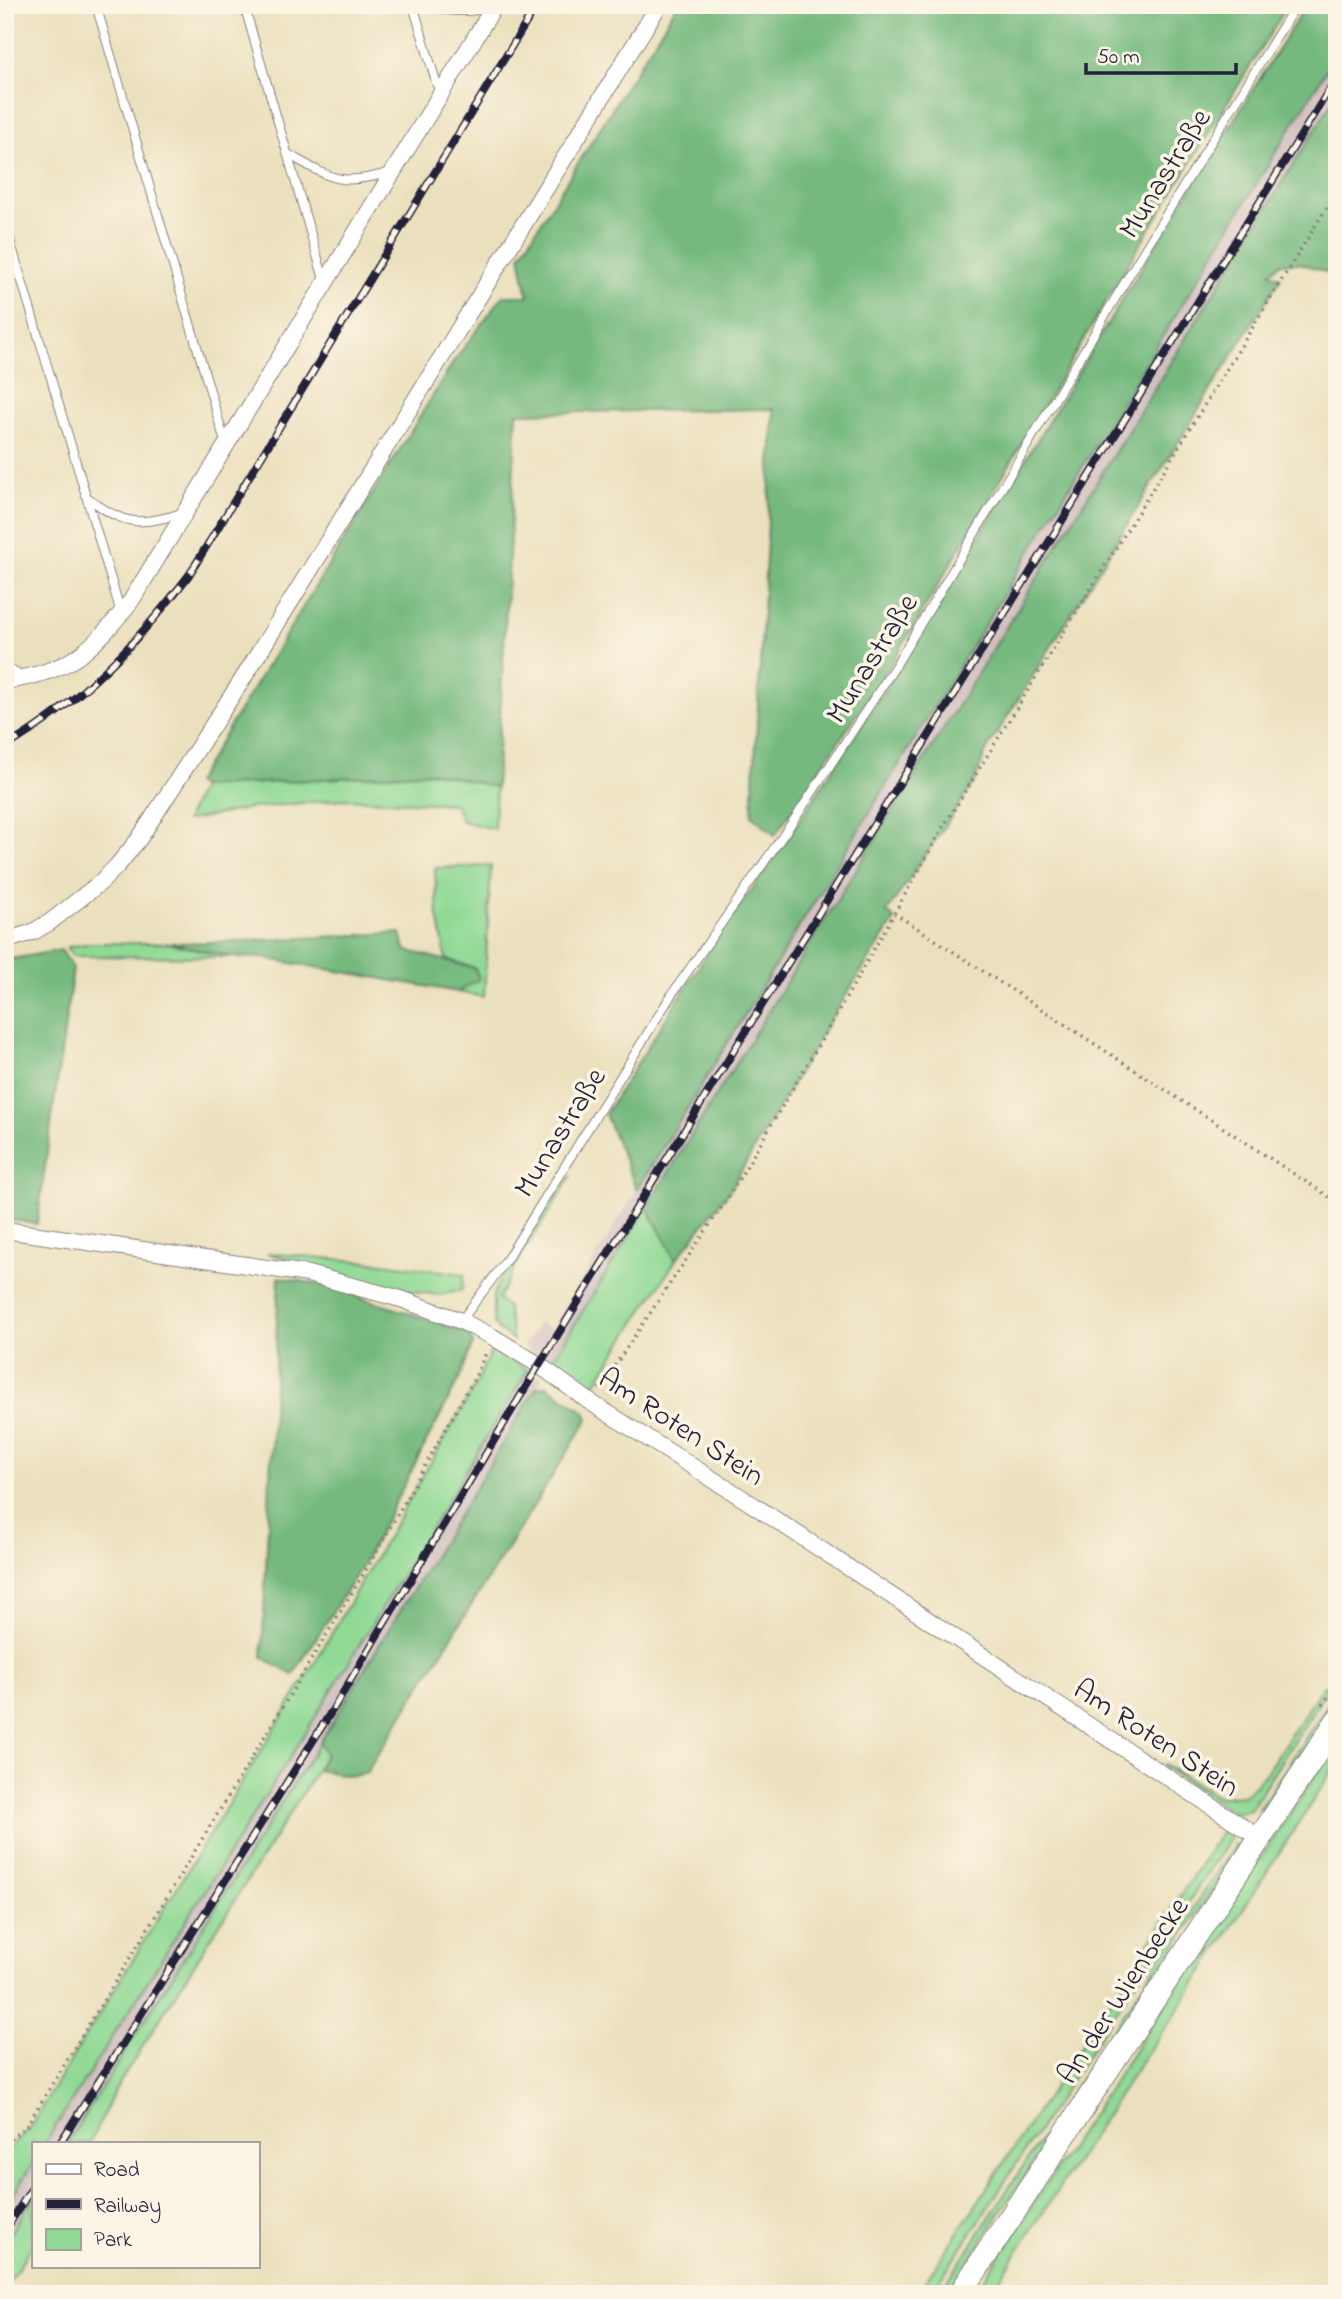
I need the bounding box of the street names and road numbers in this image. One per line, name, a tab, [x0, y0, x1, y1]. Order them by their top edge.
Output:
street label: Munastraße	[1109, 100, 1224, 248]
street label: Munastraße	[816, 585, 931, 733]
street label: Munastraße	[504, 1059, 619, 1207]
street label: Am Roten Stein	[589, 1358, 772, 1499]
street label: Am Roten Stein	[1064, 1669, 1247, 1810]
street label: An der Wienbecke	[1047, 1889, 1202, 2094]

